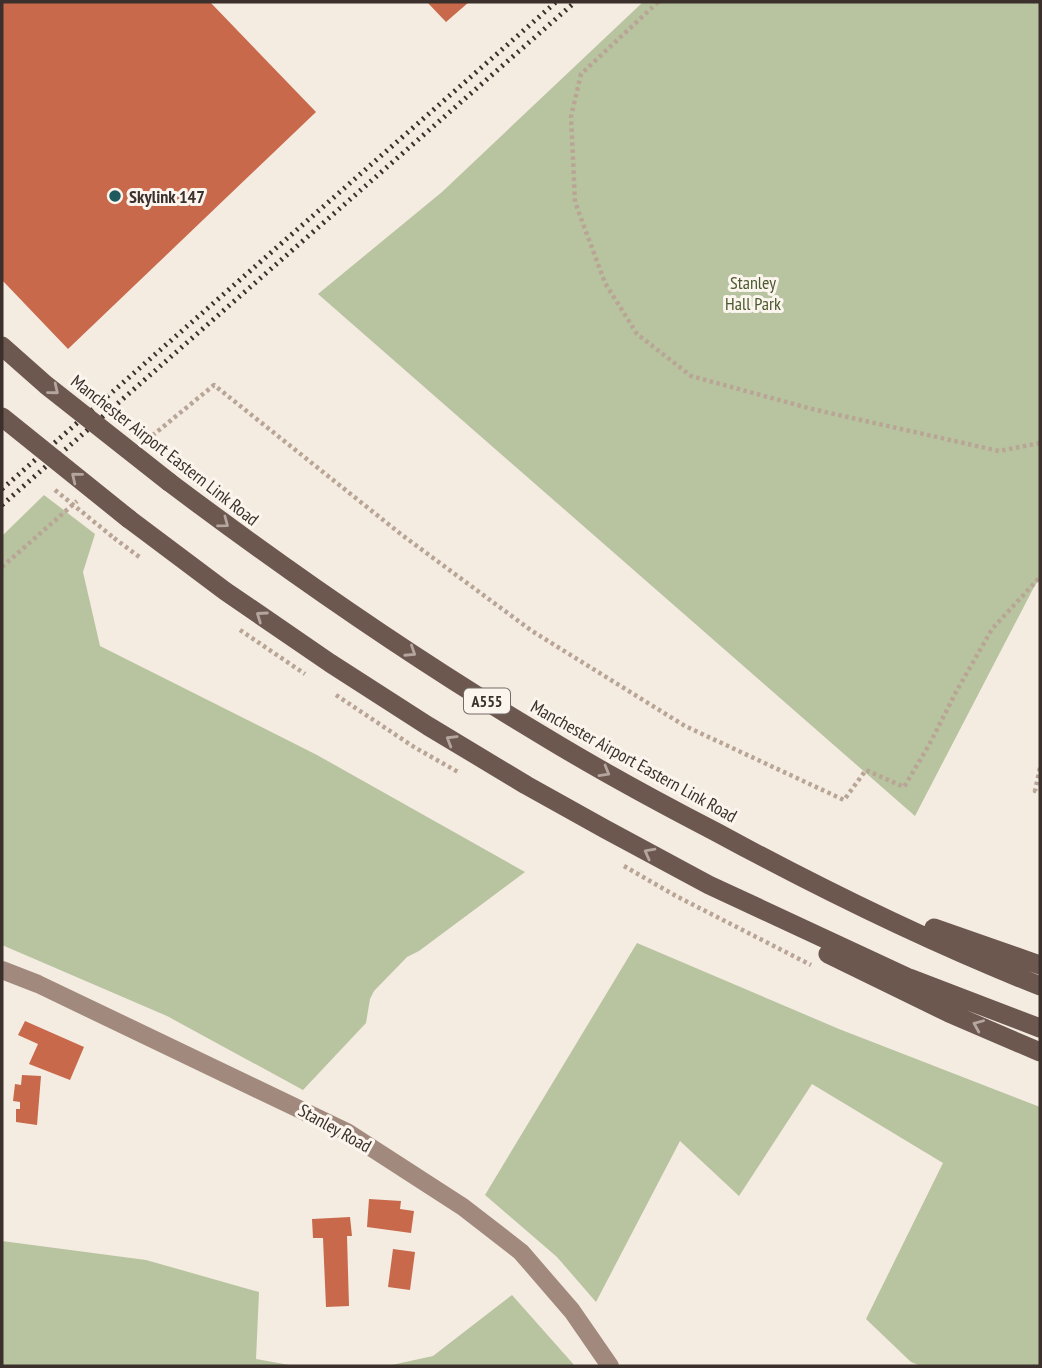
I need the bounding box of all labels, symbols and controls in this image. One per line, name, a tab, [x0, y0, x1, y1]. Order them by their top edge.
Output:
place label: Skylink 147	[129, 185, 205, 208]
marker: Skylink 147	[107, 188, 123, 204]
park label: Stanley Hall Park	[725, 271, 781, 315]
street label: Manchester Airport Eastern Link Road	[66, 369, 264, 531]
one-way arrow	[46, 382, 58, 395]
one-way arrow	[71, 473, 84, 485]
one-way arrow	[216, 515, 229, 528]
one-way arrow	[256, 612, 269, 624]
one-way arrow	[404, 644, 417, 657]
road number: A555	[464, 688, 510, 714]
street label: Manchester Airport Eastern Link Road	[527, 695, 741, 827]
one-way arrow	[446, 736, 459, 749]
one-way arrow	[597, 764, 610, 777]
one-way arrow	[644, 848, 656, 861]
one-way arrow	[972, 1019, 985, 1033]
street label: Stanley Road	[295, 1099, 375, 1157]

